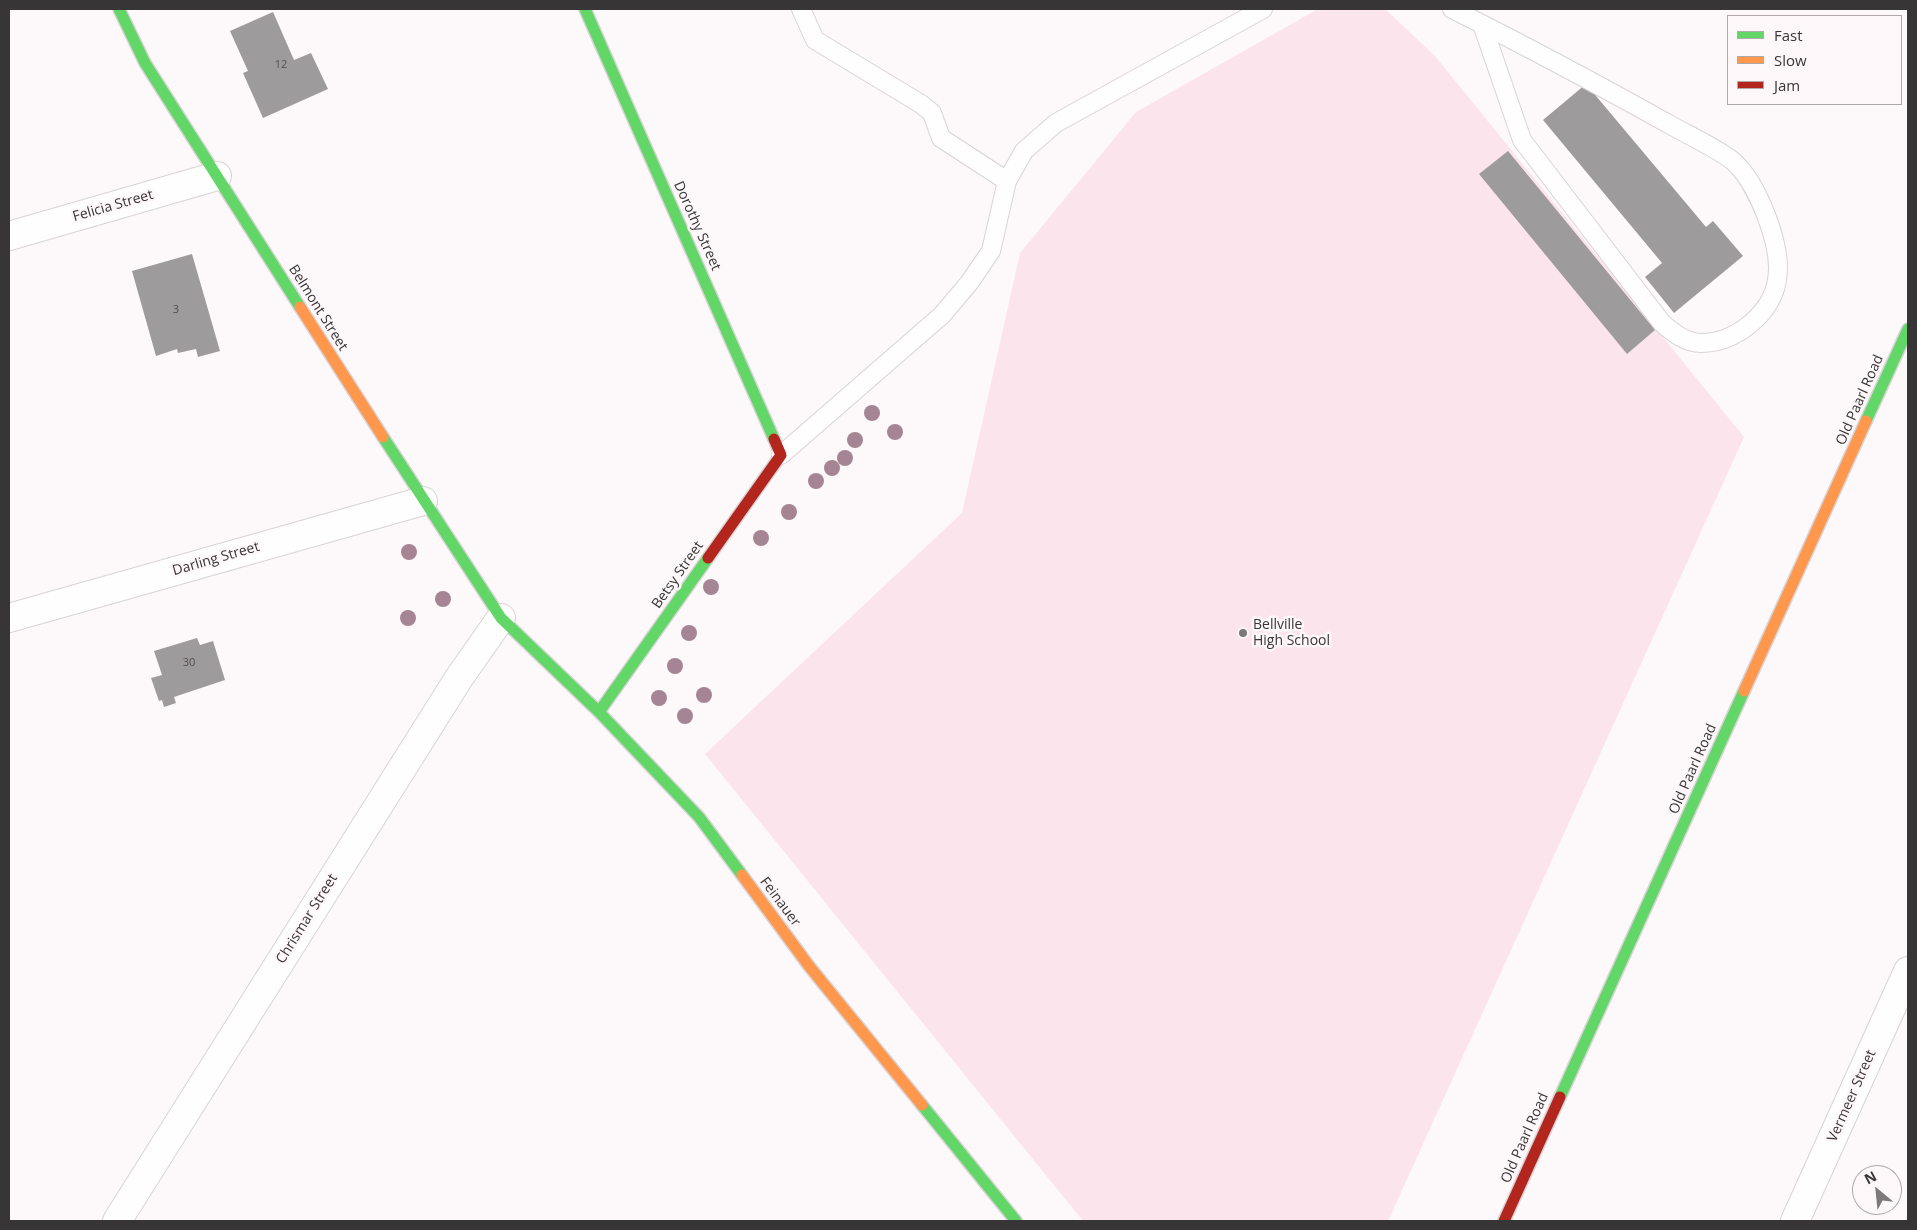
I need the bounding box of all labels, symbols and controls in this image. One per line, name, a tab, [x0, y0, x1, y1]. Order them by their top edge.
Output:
legend	[1727, 15, 1902, 105]
text: Fast	[1774, 25, 1803, 45]
text: Slow	[1774, 50, 1807, 70]
house number: 12	[275, 58, 287, 72]
text: Jam	[1774, 75, 1800, 95]
street label: Dorothy Street	[670, 179, 724, 273]
street label: Felicia Street	[71, 186, 155, 226]
street label: Belmont Street	[285, 262, 351, 354]
house number: 3	[173, 303, 179, 317]
street label: Old Paarl Road	[1833, 352, 1887, 448]
street label: Betsy Street	[649, 538, 707, 612]
street label: Darling Street	[171, 539, 261, 579]
place label: Bellville High School	[1253, 617, 1330, 650]
marker: Bellville High School	[1237, 627, 1249, 639]
house number: 30	[183, 656, 195, 670]
street label: Old Paarl Road	[1666, 721, 1720, 817]
street label: Chrismar Street	[273, 871, 341, 967]
street label: Feinauer	[756, 874, 804, 930]
street label: Vermeer Street	[1824, 1047, 1880, 1145]
street label: Old Paarl Road	[1498, 1090, 1552, 1186]
north arrow	[1852, 1165, 1902, 1215]
text: N	[1861, 1166, 1880, 1188]

